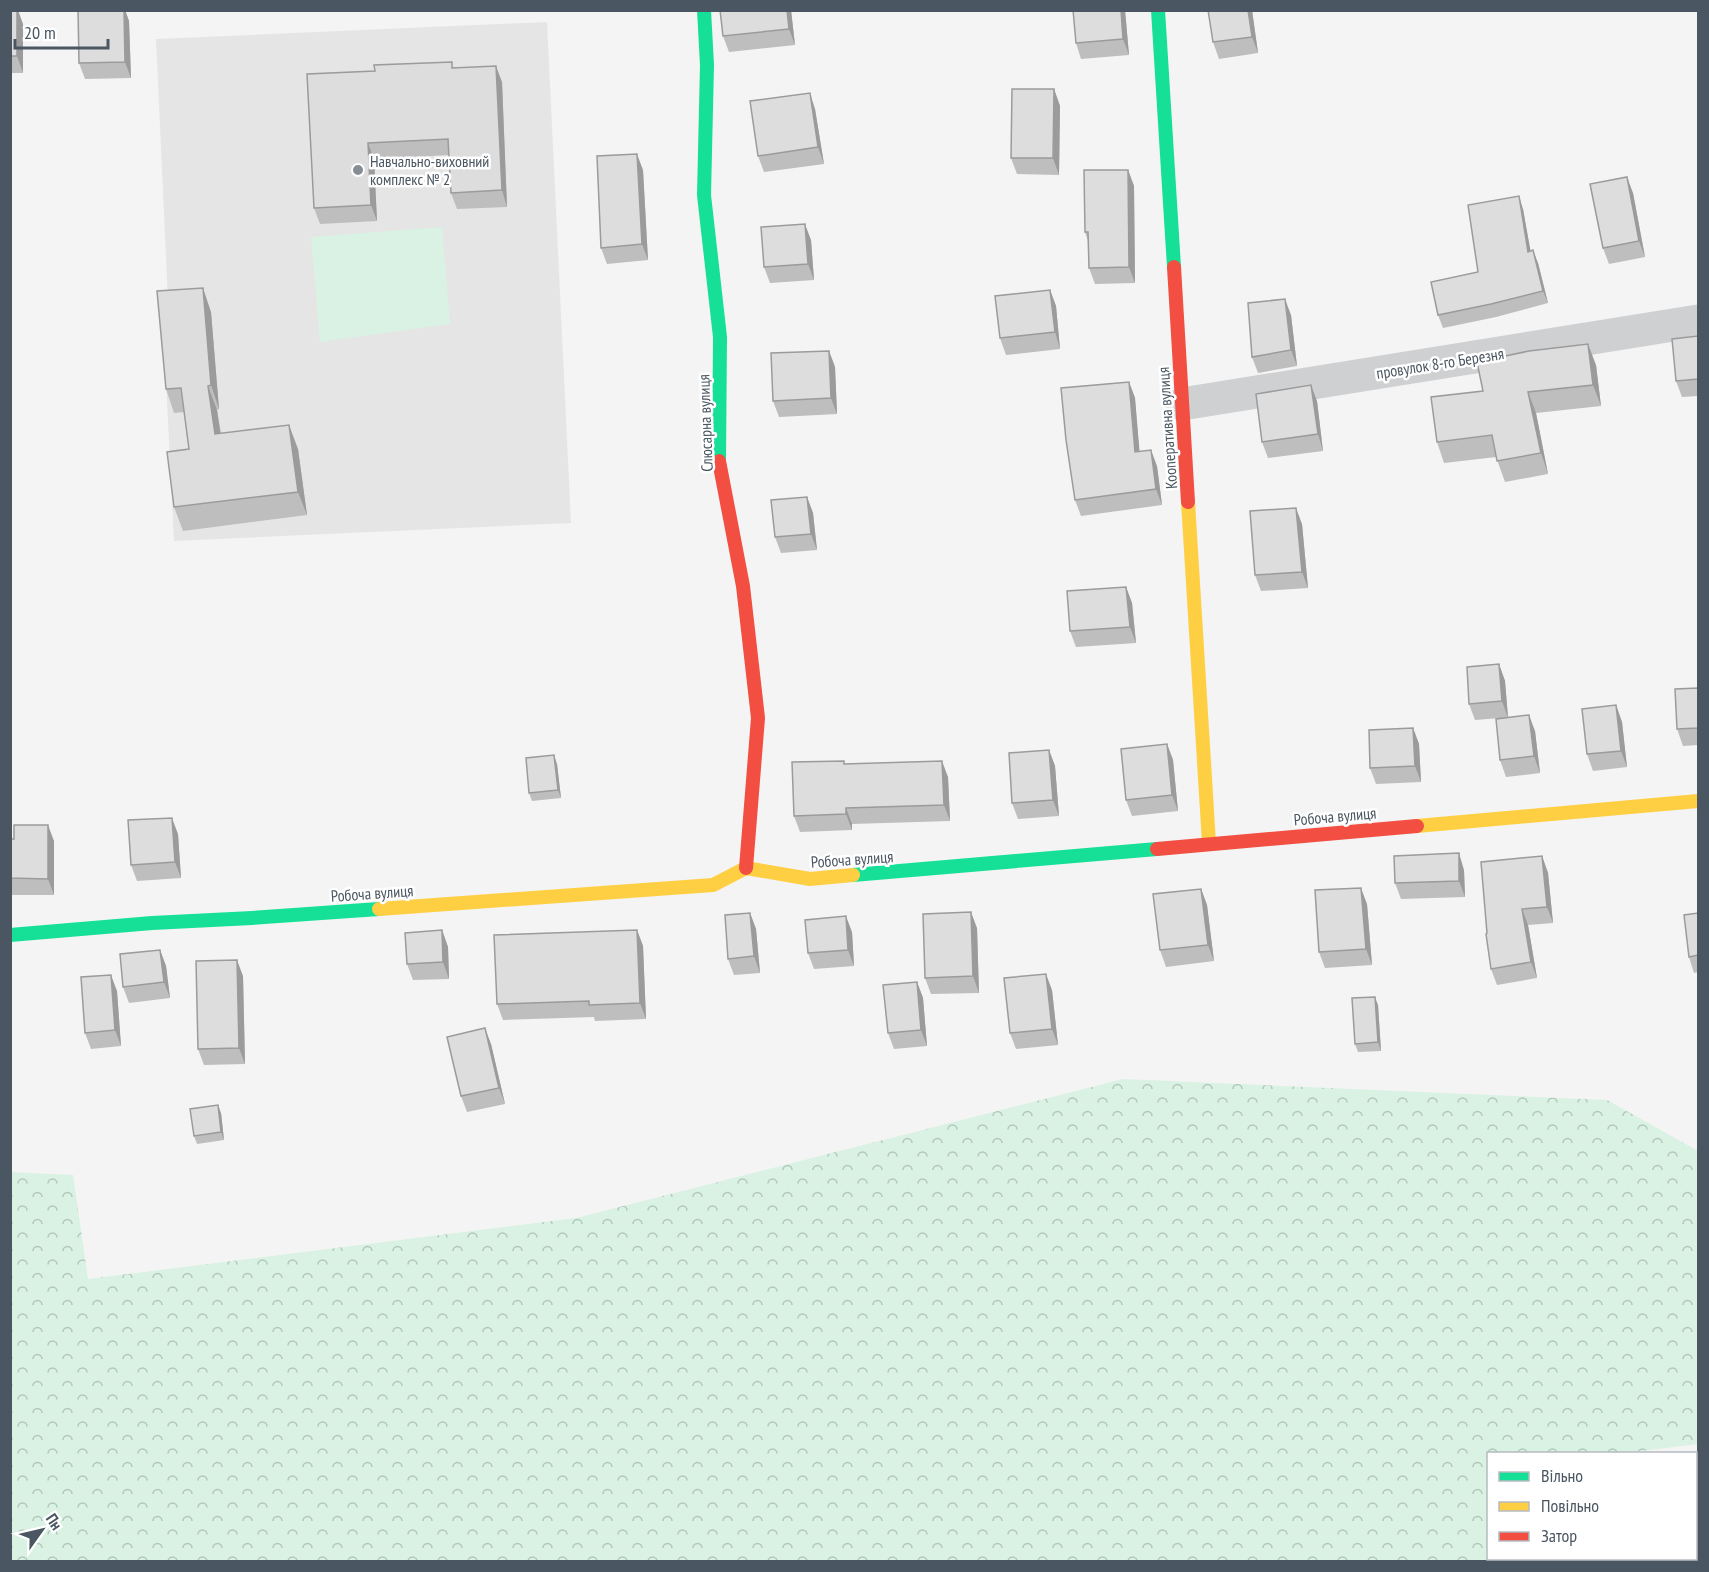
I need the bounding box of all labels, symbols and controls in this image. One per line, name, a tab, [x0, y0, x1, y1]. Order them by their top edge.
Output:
scale bar	[15, 12, 108, 50]
text: 20 m	[24, 21, 56, 44]
place label: Навчально-виховний комплекс № 2	[370, 151, 489, 189]
marker: Навчально-виховний комплекс № 2	[351, 163, 365, 177]
street label: провулок 8-го Березня	[1375, 343, 1505, 383]
street label: Кооперативна вулиця	[1153, 366, 1181, 490]
street label: Слюсарна вулиця	[693, 374, 717, 472]
street label: Робоча вулиця	[1293, 802, 1377, 830]
street label: Робоча вулиця	[810, 846, 894, 872]
street label: Робоча вулиця	[330, 880, 414, 906]
legend	[1487, 1452, 1697, 1560]
text: Вільно	[1541, 1464, 1583, 1487]
text: Повільно	[1541, 1494, 1599, 1517]
north arrow	[12, 1500, 72, 1560]
text: Пн	[42, 1510, 67, 1534]
text: Затор	[1541, 1524, 1577, 1547]

